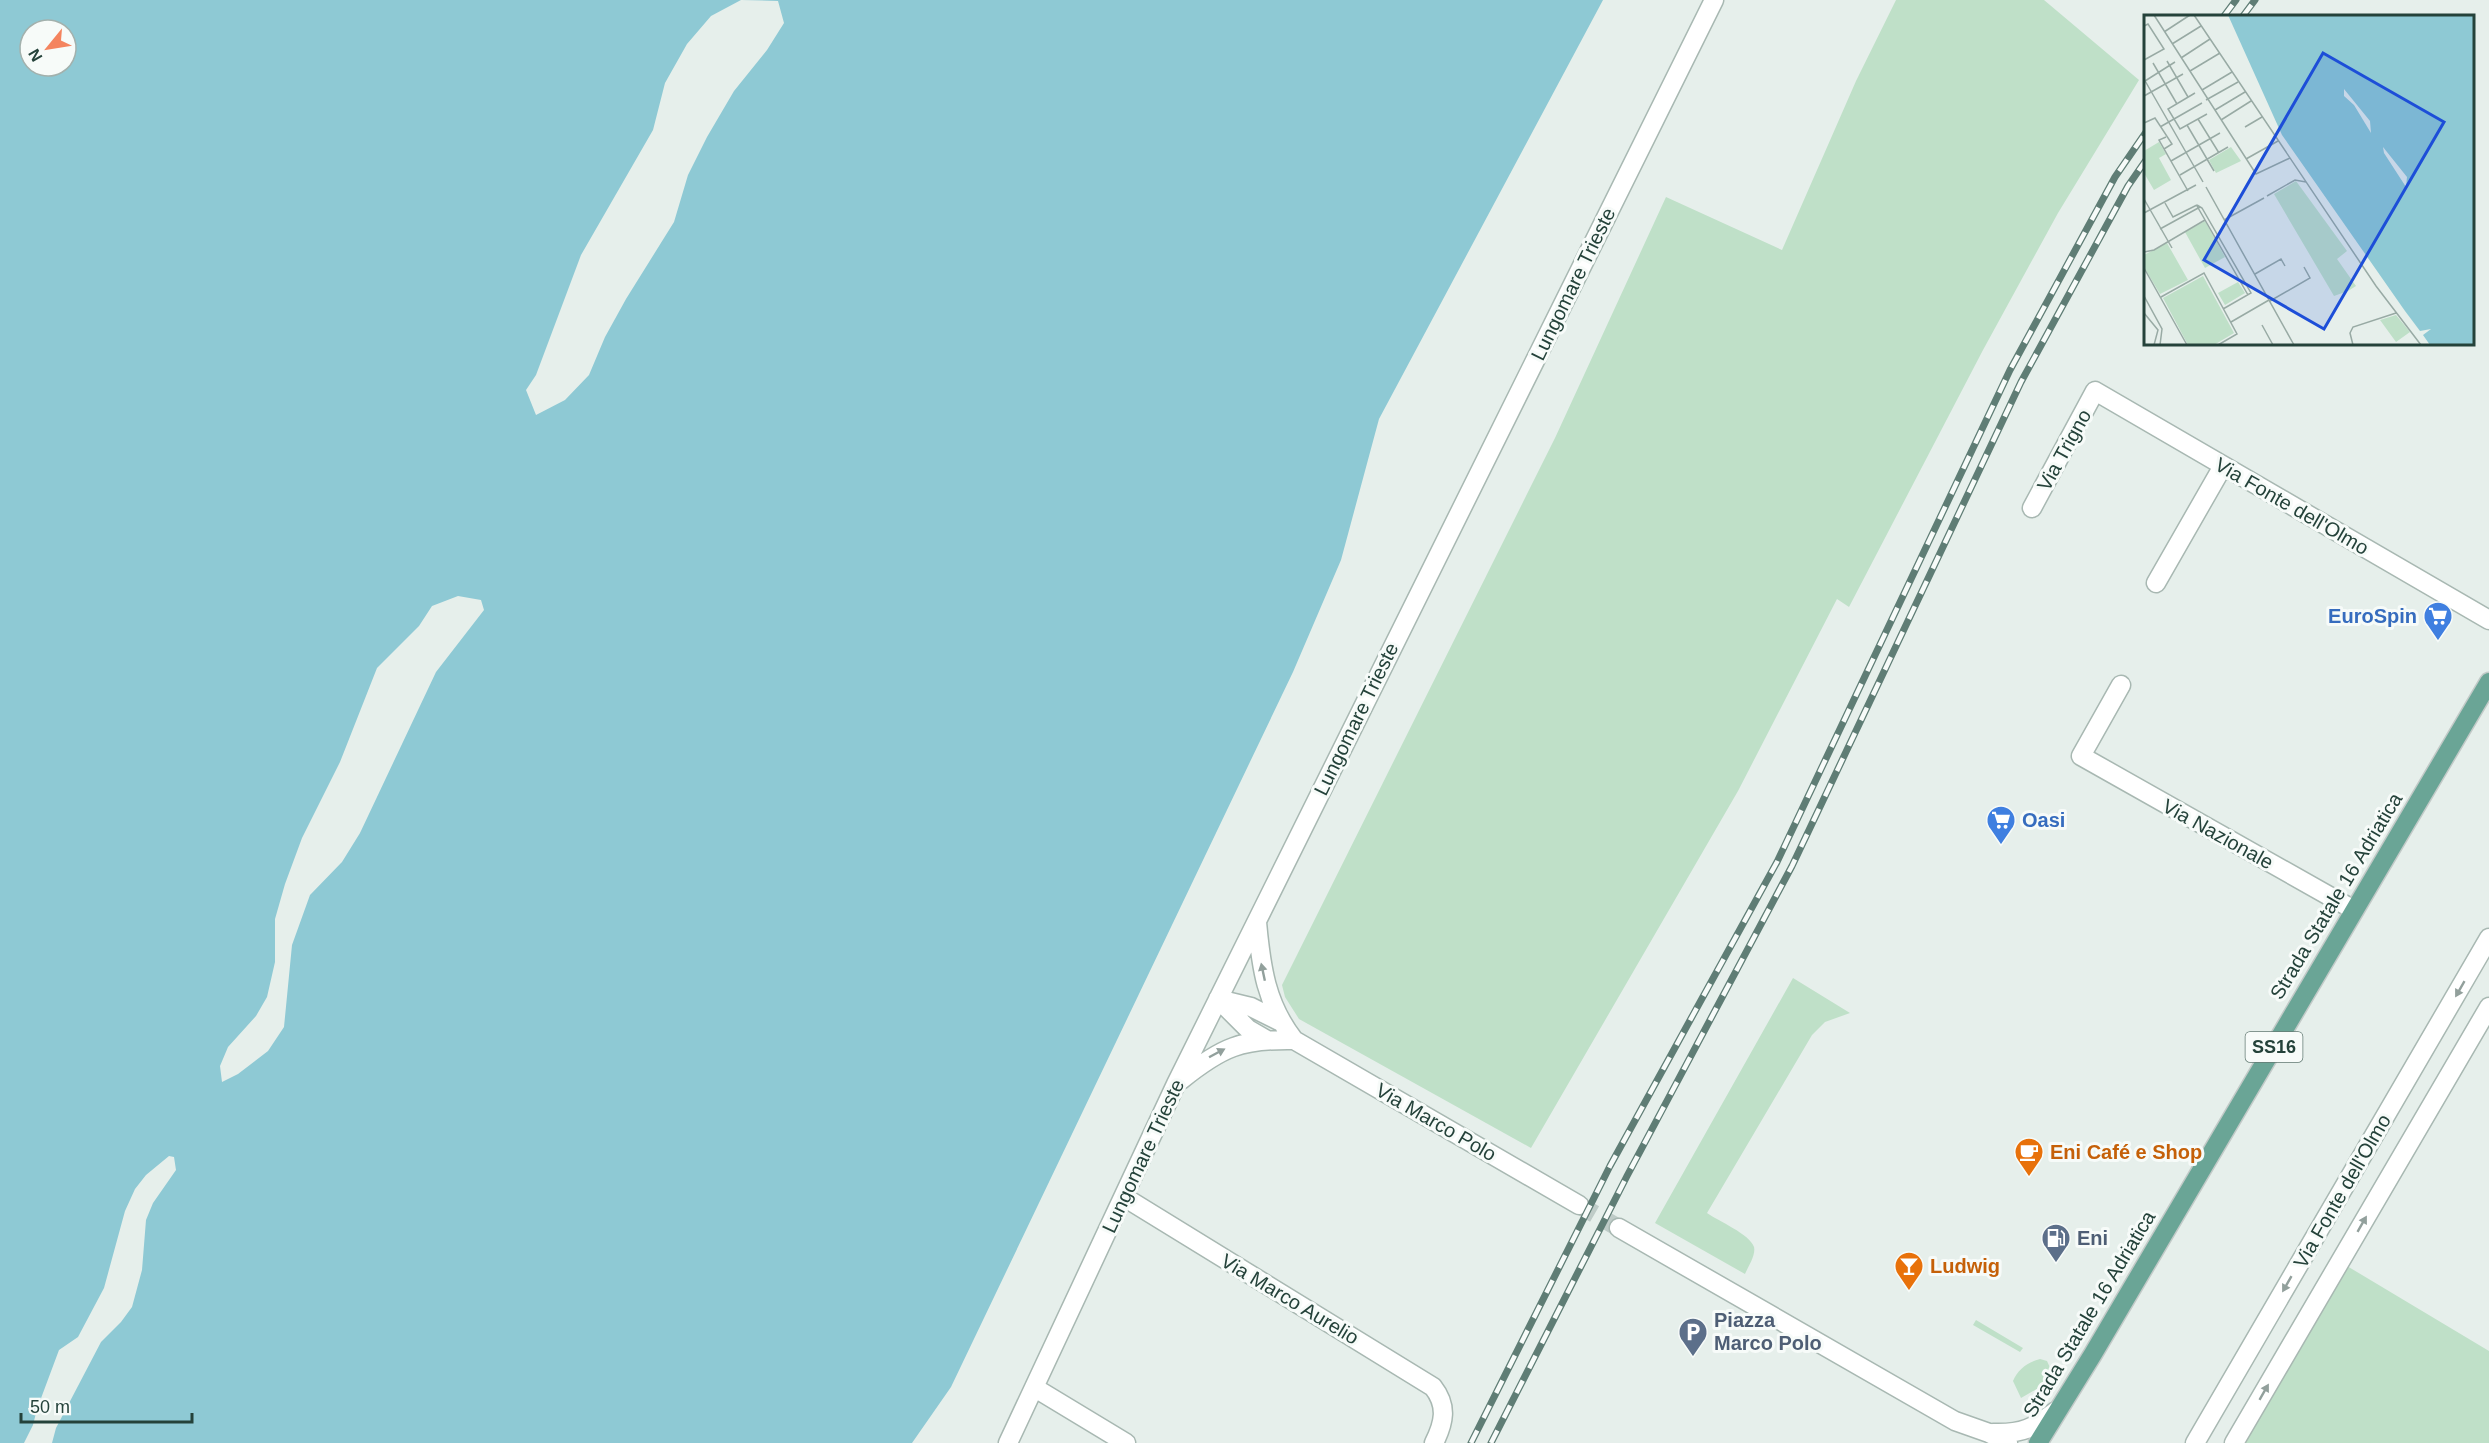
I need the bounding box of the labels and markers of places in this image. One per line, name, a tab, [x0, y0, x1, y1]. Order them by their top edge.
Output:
supermarket icon: EuroSpin	[2422, 600, 2454, 642]
place label: EuroSpin	[2328, 605, 2417, 627]
supermarket icon: Oasi	[1985, 804, 2017, 846]
place label: Oasi	[2022, 809, 2065, 831]
cafe icon: Eni Café e Shop	[2013, 1136, 2045, 1178]
place label: Eni Café e Shop	[2050, 1141, 2202, 1163]
fuel station icon: Eni	[2040, 1222, 2072, 1264]
place label: Eni	[2077, 1227, 2108, 1249]
bar icon: Ludwig	[1893, 1250, 1925, 1292]
place label: Ludwig	[1930, 1255, 2000, 1277]
place label: Piazza Marco Polo	[1714, 1309, 1822, 1354]
parking icon: Piazza Marco Polo	[1677, 1316, 1709, 1358]

